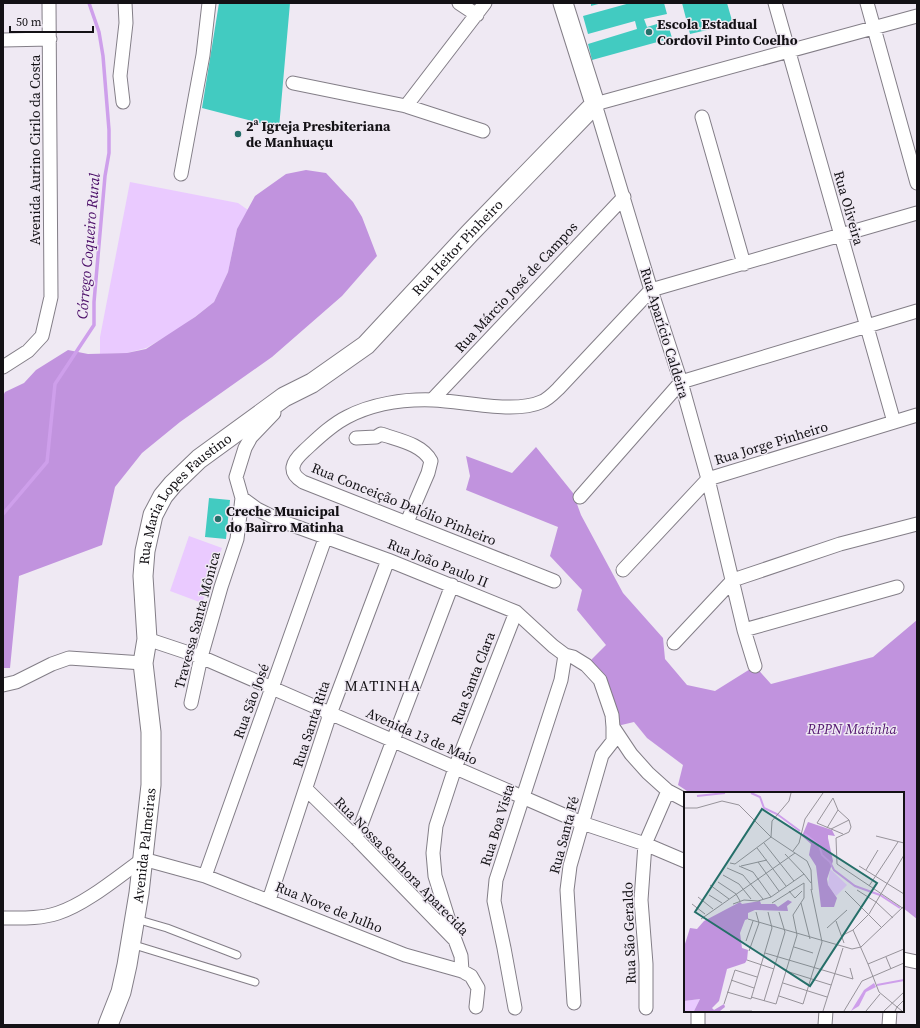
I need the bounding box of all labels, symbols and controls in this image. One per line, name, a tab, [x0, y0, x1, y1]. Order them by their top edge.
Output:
scale bar	[10, 8, 93, 34]
text: 50 m	[16, 14, 42, 30]
place label: Escola Estadual Cordovil Pinto Coelho	[657, 14, 798, 50]
marker: Escola Estadual Cordovil Pinto Coelho	[644, 27, 654, 37]
street label: Avenida Aurino Cirilo da Costa	[25, 54, 45, 245]
place label: 2ª Igreja Presbiteriana de Manhuaçu	[246, 116, 391, 152]
marker: 2ª Igreja Presbiteriana de Manhuaçu	[233, 129, 243, 139]
street label: Rua Oliveira	[829, 168, 869, 248]
water label: Córrego Coqueiro Rural	[71, 171, 105, 320]
street label: Rua Heitor Pinheiro	[407, 195, 508, 300]
street label: Rua Márcio José de Campos	[450, 217, 582, 357]
street label: Rua Aparício Caldeira	[636, 265, 695, 402]
street label: Rua Jorge Pinheiro	[712, 416, 830, 470]
street label: Rua Maria Lopes Faustino	[134, 428, 236, 565]
street label: Rua Conceição Dalólio Pinheiro	[309, 458, 500, 550]
place label: Creche Municipal do Bairro Matinha	[226, 501, 344, 537]
marker: Creche Municipal do Bairro Matinha	[213, 514, 223, 524]
street label: Rua João Paulo II	[385, 534, 491, 592]
street label: Travessa Santa Mônica	[169, 548, 225, 691]
street label: Rua Santa Clara	[446, 628, 500, 727]
street label: Rua São José	[228, 661, 274, 741]
district label: MATINHA	[345, 675, 421, 696]
street label: Rua Santa Rita	[288, 677, 335, 770]
street label: Avenida 13 de Maio	[363, 702, 481, 770]
park label: RPPN Matinha	[806, 719, 897, 739]
street label: Rua Boa Vista	[475, 781, 519, 869]
street label: Avenida Palmeiras	[127, 787, 161, 905]
street label: Rua Nossa Senhora Aparecida	[330, 792, 474, 940]
inset map	[684, 792, 904, 1012]
street label: Rua Santa Fé	[544, 794, 584, 876]
street label: Rua Nove de Julho	[272, 876, 386, 938]
street label: Rua São Geraldo	[617, 881, 641, 984]

